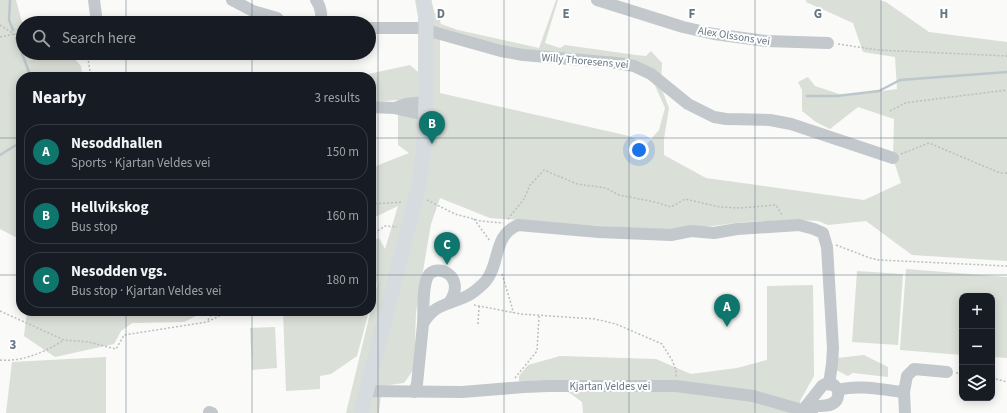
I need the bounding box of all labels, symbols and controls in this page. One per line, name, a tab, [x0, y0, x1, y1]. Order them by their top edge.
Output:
text: D	[437, 5, 445, 23]
text: E	[562, 5, 570, 23]
text: F	[689, 5, 696, 23]
text: G	[814, 5, 822, 23]
text: H	[940, 5, 948, 23]
search box	[16, 16, 376, 60]
street label: Alex Olssons vei	[697, 23, 771, 49]
icon: search	[30, 27, 52, 49]
text: Search here	[62, 28, 136, 49]
street label: Willy Thoresens vei	[541, 50, 629, 72]
text: Nearby	[32, 86, 86, 110]
text: 3 results	[315, 89, 360, 107]
pin: B	[419, 111, 445, 144]
text: Nesoddhallen	[71, 133, 162, 154]
your location	[629, 140, 649, 160]
text: A	[42, 143, 50, 161]
text: 150 m	[326, 143, 359, 161]
text: Sports · Kjartan Veldes vei	[71, 154, 211, 172]
text: Hellvikskog	[71, 197, 148, 218]
text: B	[42, 207, 50, 225]
text: 160 m	[326, 207, 359, 225]
text: Bus stop	[71, 218, 117, 236]
pin: C	[434, 232, 460, 265]
text: Nesodden vgs.	[71, 261, 167, 282]
text: C	[42, 271, 50, 289]
text: 180 m	[326, 271, 359, 289]
text: Bus stop · Kjartan Veldes vei	[71, 282, 222, 300]
map controls	[959, 293, 995, 401]
button: +	[959, 293, 995, 329]
pin: A	[714, 294, 740, 327]
button: −	[959, 329, 995, 365]
text: 3	[10, 336, 17, 354]
button: layers	[959, 365, 995, 401]
street label: Kjartan Veldes vei	[570, 379, 650, 394]

